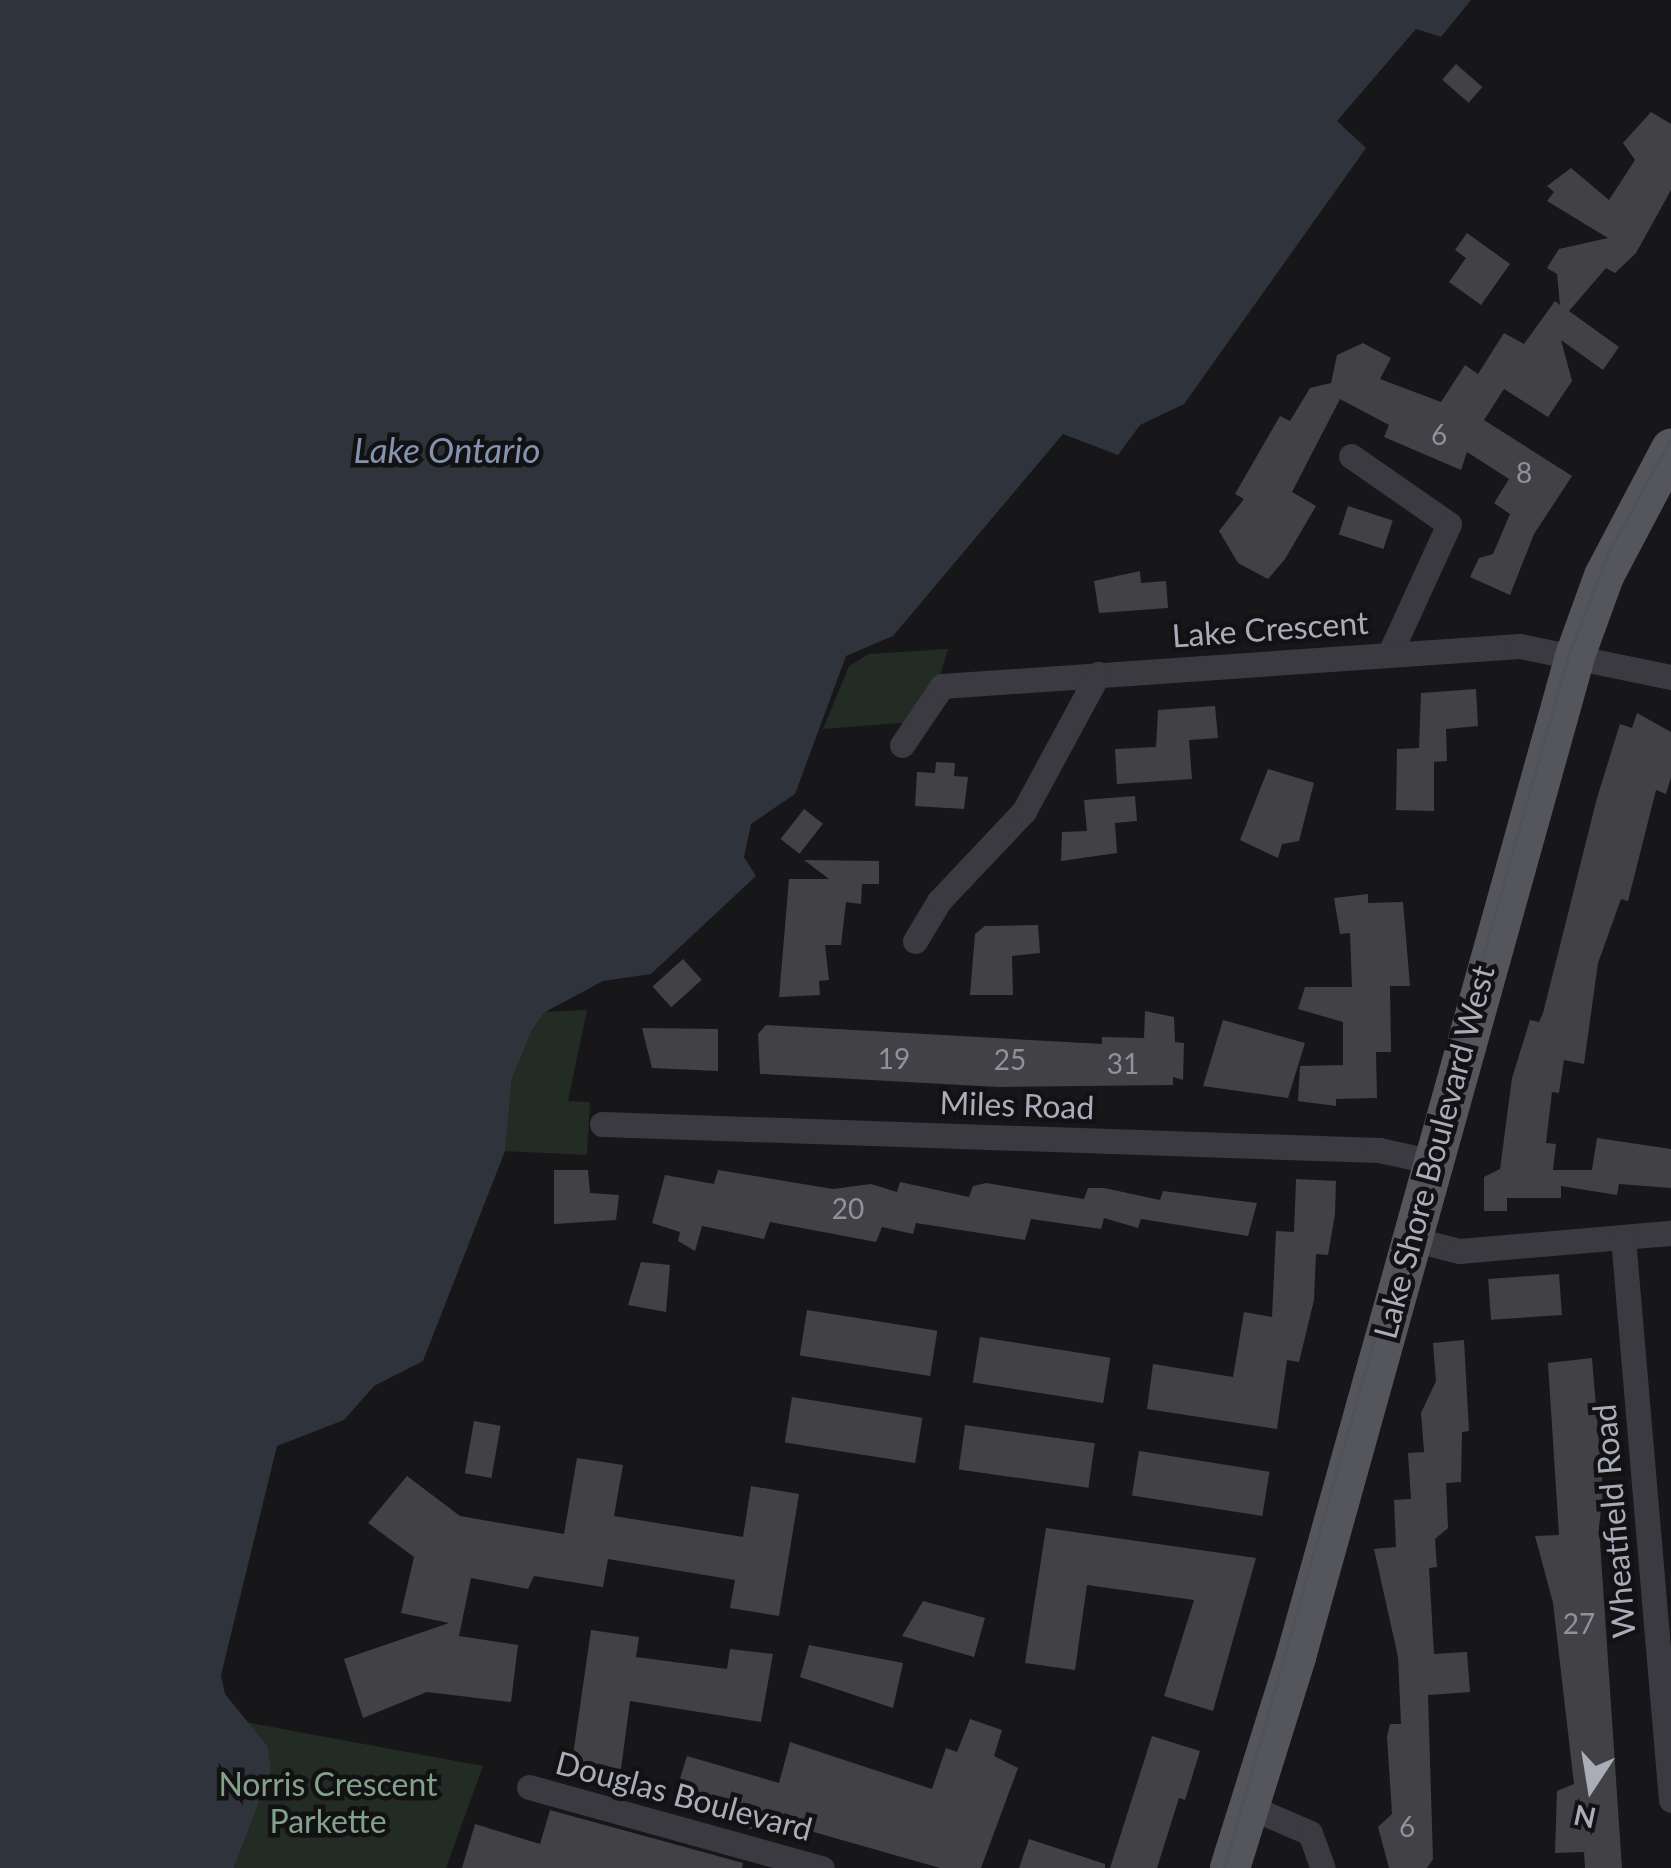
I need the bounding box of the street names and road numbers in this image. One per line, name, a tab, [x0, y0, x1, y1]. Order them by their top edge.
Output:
street label: Lake Crescent	[1171, 603, 1369, 655]
street label: Lake Shore Boulevard West	[1366, 961, 1502, 1343]
street label: Miles Road	[939, 1083, 1095, 1127]
street label: Wheatfield Road	[1585, 1402, 1643, 1640]
street label: Douglas Boulevard	[552, 1743, 816, 1849]

